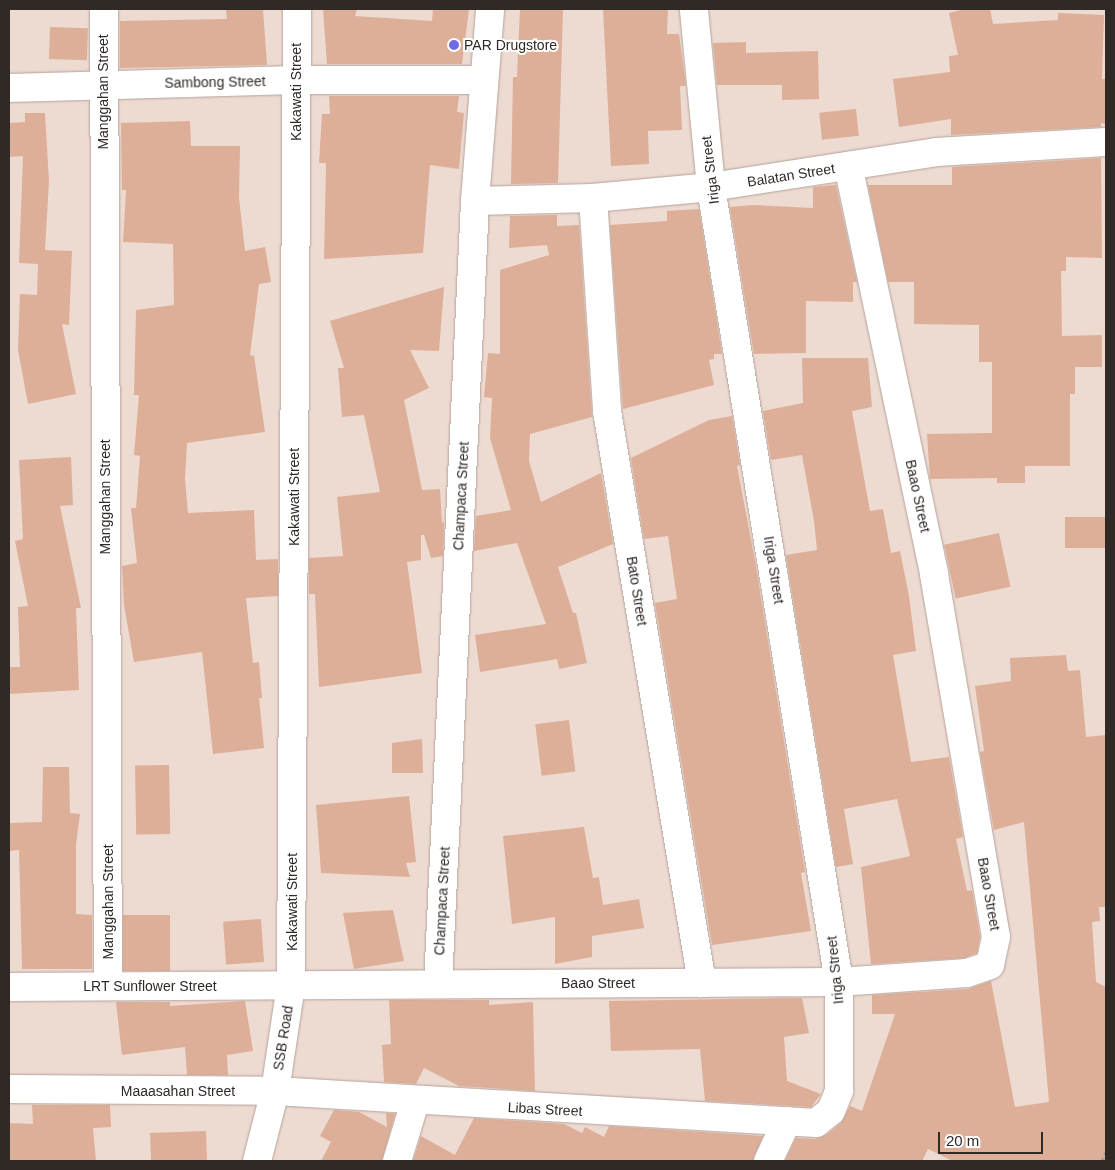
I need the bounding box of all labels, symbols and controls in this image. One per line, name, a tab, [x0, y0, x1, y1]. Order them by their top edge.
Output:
street label: Manggahan Street	[95, 34, 111, 150]
place label: PAR Drugstore	[464, 37, 557, 53]
marker: PAR Drugstore	[448, 39, 460, 51]
street label: Kakawati Street	[288, 43, 304, 141]
street label: Sambong Street	[164, 73, 266, 91]
street label: Iriga Street	[697, 135, 723, 205]
street label: Balatan Street	[746, 160, 836, 190]
street label: Manggahan Street	[97, 439, 113, 555]
street label: Champaca Street	[450, 441, 472, 551]
street label: Kakawati Street	[286, 448, 302, 546]
street label: Baao Street	[902, 458, 934, 534]
street label: Iriga Street	[760, 535, 788, 605]
street label: Bato Street	[623, 555, 651, 627]
street label: Manggahan Street	[100, 844, 116, 960]
street label: Champaca Street	[431, 846, 453, 956]
street label: Kakawati Street	[284, 853, 300, 951]
street label: Baao Street	[974, 856, 1004, 932]
street label: Iriga Street	[823, 935, 847, 1005]
street label: Baao Street	[561, 975, 635, 991]
street label: LRT Sunflower Street	[83, 978, 217, 994]
street label: SSB Road	[270, 1004, 296, 1072]
street label: Maaasahan Street	[121, 1083, 235, 1099]
street label: Libas Street	[507, 1099, 583, 1119]
scale bar	[940, 1122, 1045, 1154]
text: 20 m	[946, 1132, 979, 1149]

